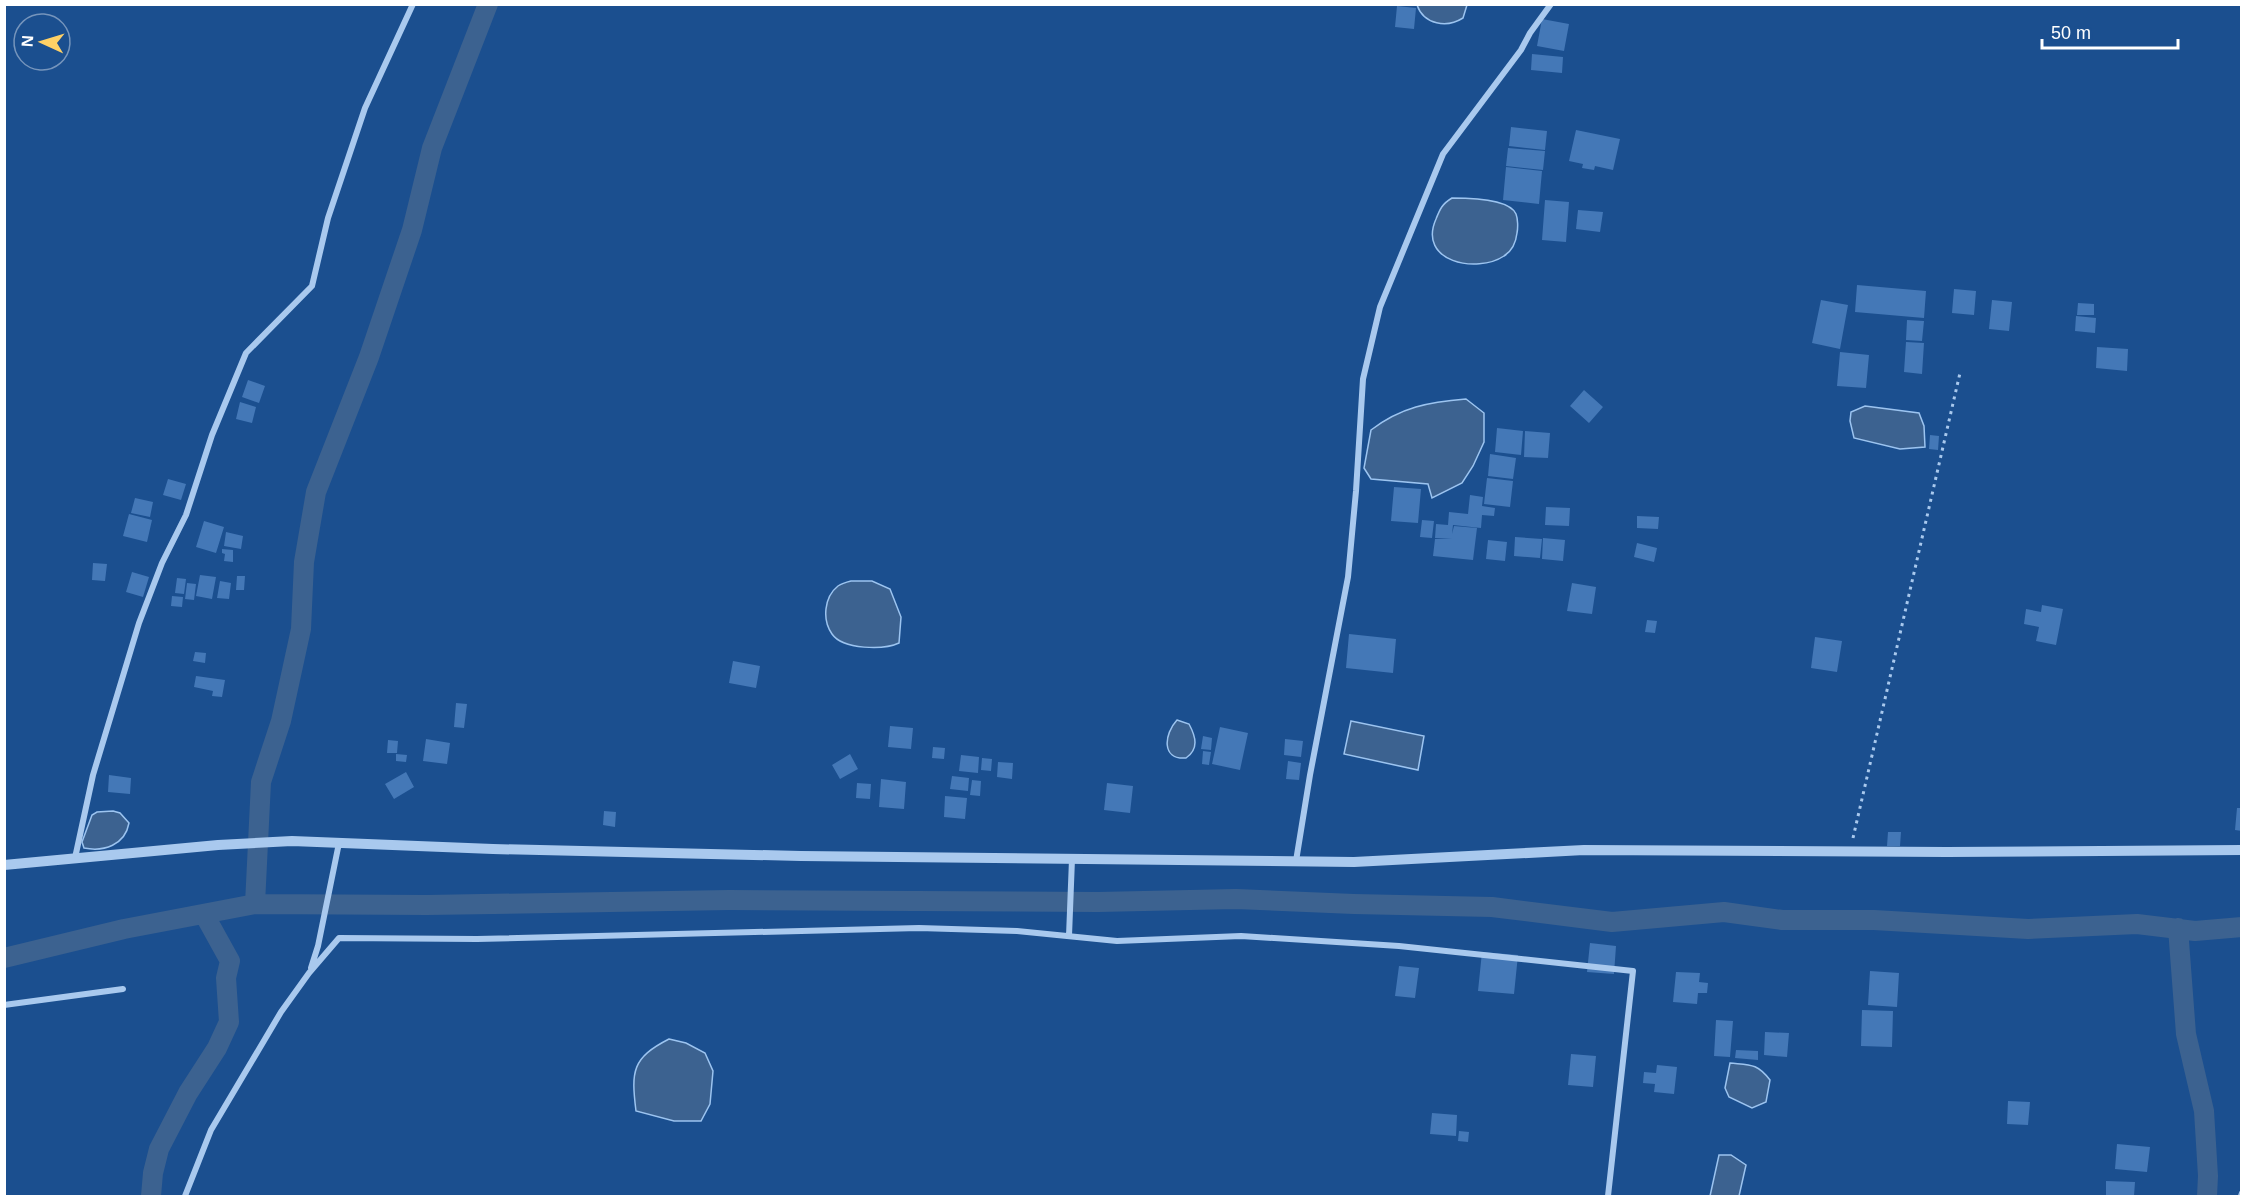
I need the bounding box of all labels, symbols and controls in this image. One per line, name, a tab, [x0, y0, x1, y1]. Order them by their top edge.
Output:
north arrow	[12, 12, 72, 72]
scale bar	[2042, 12, 2178, 50]
text: 50 m	[2051, 23, 2091, 43]
text: N	[19, 35, 36, 47]

